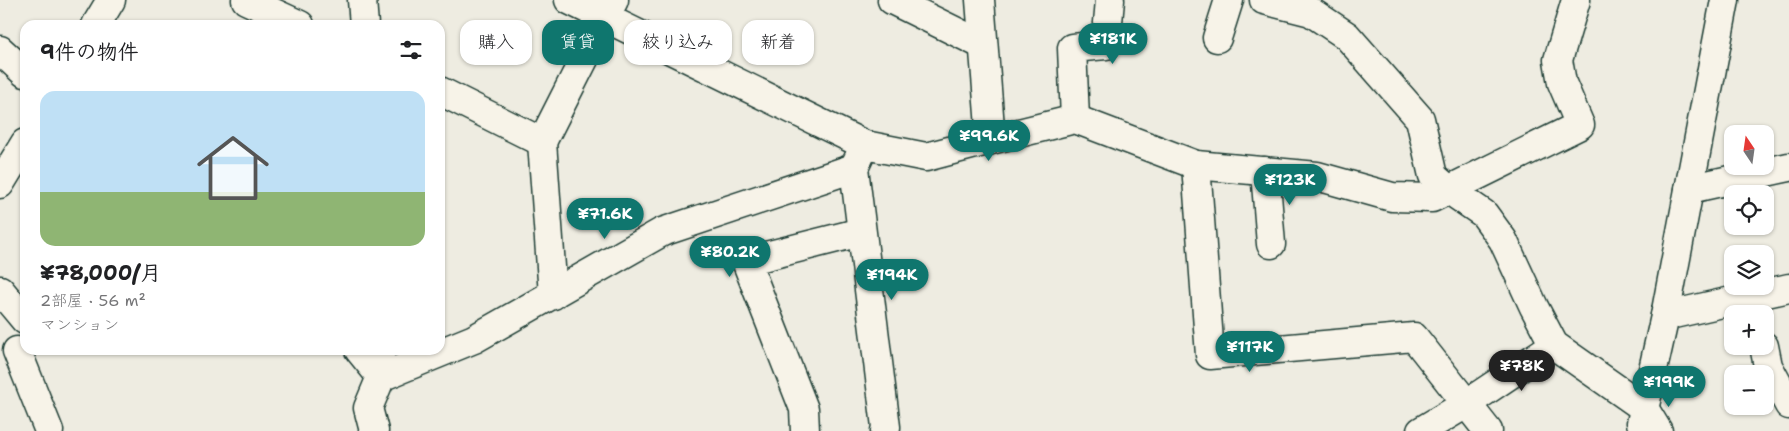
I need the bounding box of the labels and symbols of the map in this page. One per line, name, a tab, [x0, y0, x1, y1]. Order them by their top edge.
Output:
pin: ¥181K	[1078, 22, 1148, 65]
pin: ¥99.6K	[948, 120, 1030, 162]
north arrow	[1724, 125, 1774, 175]
pin: ¥123K	[1255, 164, 1325, 206]
pin: ¥71.6K	[564, 198, 646, 240]
pin: ¥80.2K	[689, 236, 771, 278]
pin: ¥194K	[857, 258, 927, 301]
pin: ¥117K	[1215, 330, 1285, 373]
pin: ¥78K	[1492, 350, 1552, 392]
pin: ¥199K	[1634, 366, 1704, 408]

